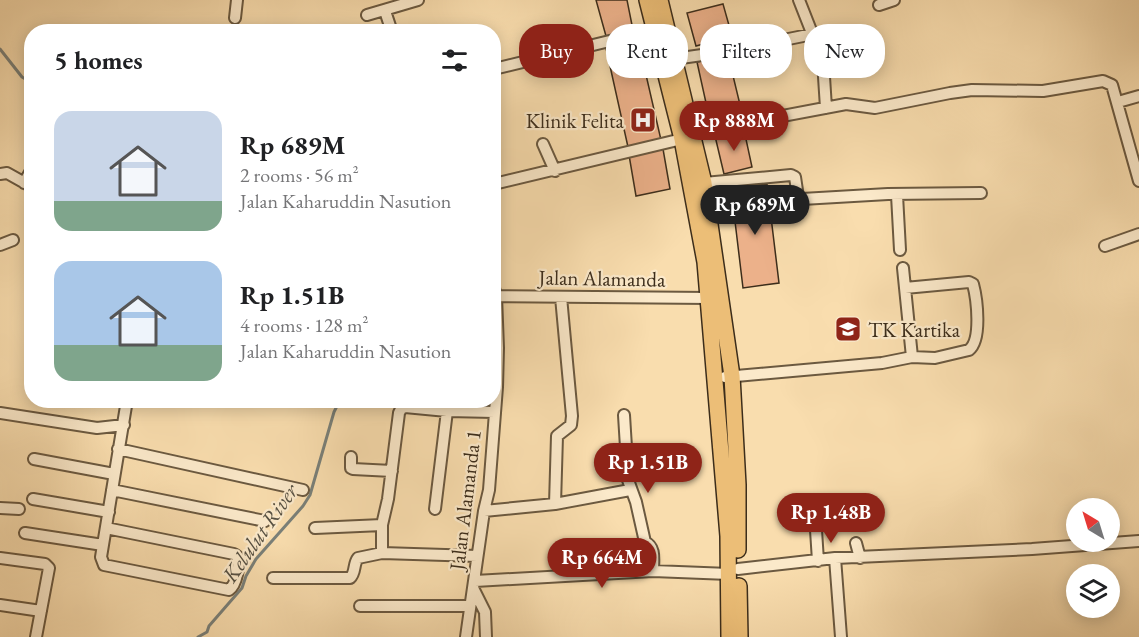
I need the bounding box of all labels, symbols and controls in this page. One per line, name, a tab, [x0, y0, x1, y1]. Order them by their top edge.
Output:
chip: Buy	[519, 24, 594, 78]
chip: Rent	[606, 24, 688, 78]
chip: Filters	[700, 24, 792, 78]
chip: New	[804, 24, 885, 78]
text: 5 homes	[54, 43, 143, 77]
icon: filters	[438, 44, 471, 77]
pin: Rp 888M	[679, 101, 789, 152]
hospital icon: Klinik Felita	[628, 105, 658, 135]
place label: Klinik Felita	[526, 107, 625, 134]
text: Rp 888M	[693, 107, 775, 133]
text: Rp 689M	[240, 128, 345, 162]
icon: home	[102, 135, 174, 207]
text: 2 rooms · 56 m²	[240, 162, 359, 188]
pin: Rp 689M	[700, 185, 810, 236]
text: Jalan Kaharuddin Nasution	[240, 188, 451, 214]
text: Rp 689M	[714, 191, 796, 217]
street label: Jalan Alamanda	[536, 263, 666, 293]
text: Rp 1.51B	[240, 278, 344, 312]
icon: home	[102, 285, 174, 357]
text: 4 rooms · 128 m²	[240, 312, 368, 338]
school or university icon: TK Kartika	[833, 314, 863, 344]
place label: TK Kartika	[868, 316, 961, 343]
text: Jalan Kaharuddin Nasution	[240, 338, 451, 364]
street label: Jalan Alamanda 1	[443, 428, 487, 574]
pin: Rp 1.51B	[586, 443, 710, 494]
text: Rp 1.51B	[608, 449, 688, 475]
water label: Kelulut River	[215, 477, 306, 589]
pin: Rp 1.48B	[769, 493, 893, 544]
north arrow	[1066, 498, 1120, 552]
map controls	[1066, 498, 1120, 618]
text: Rp 1.48B	[791, 499, 871, 525]
pin: Rp 664M	[547, 538, 657, 589]
text: Rp 664M	[561, 544, 643, 570]
button: layers	[1066, 564, 1120, 618]

